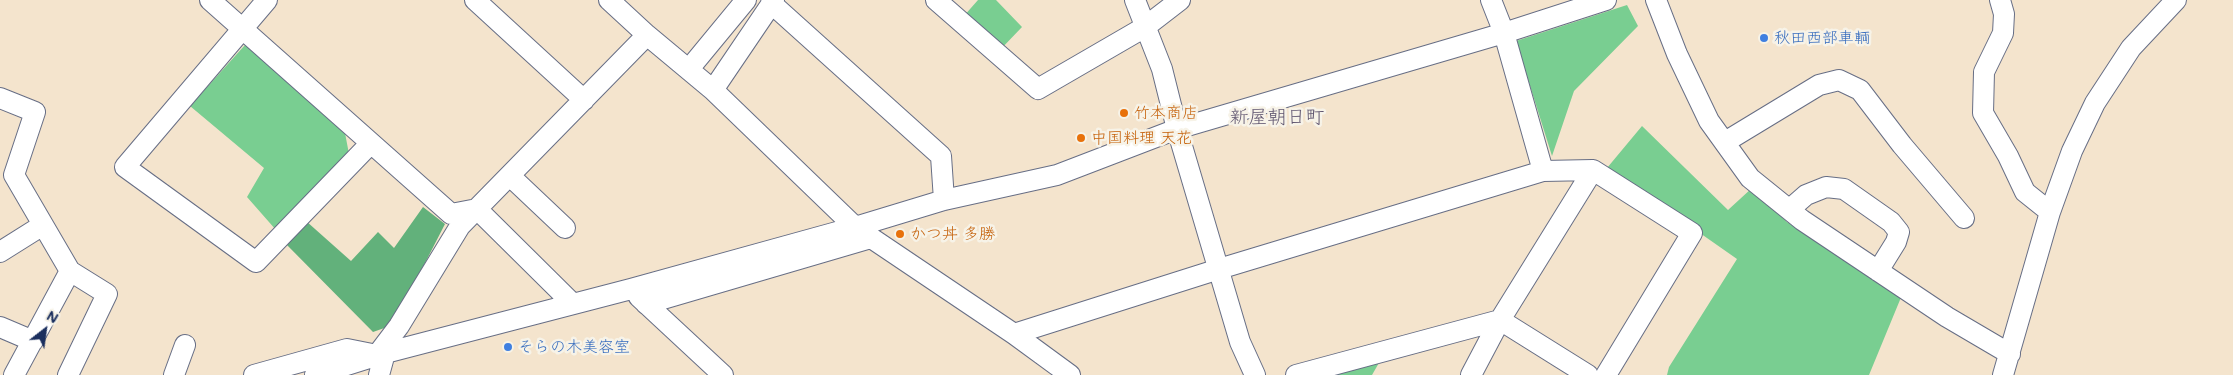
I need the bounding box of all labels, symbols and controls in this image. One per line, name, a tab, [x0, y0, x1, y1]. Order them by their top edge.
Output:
place label: 秋田西部車輌	[1774, 28, 1870, 48]
marker: 秋田西部車輌	[1758, 32, 1770, 44]
place label: 竹本商店	[1134, 103, 1198, 123]
district label: 新屋朝日町	[1230, 106, 1324, 128]
marker: 竹本商店	[1118, 107, 1130, 119]
place label: 中国料理 天花	[1091, 128, 1192, 148]
marker: 中国料理 天花	[1075, 132, 1087, 144]
place label: かつ丼 多勝	[910, 224, 995, 244]
marker: かつ丼 多勝	[894, 228, 906, 240]
north arrow	[20, 305, 70, 355]
text: N	[43, 306, 62, 327]
place label: そらの木美容室	[518, 337, 630, 357]
marker: そらの木美容室	[502, 341, 514, 353]

